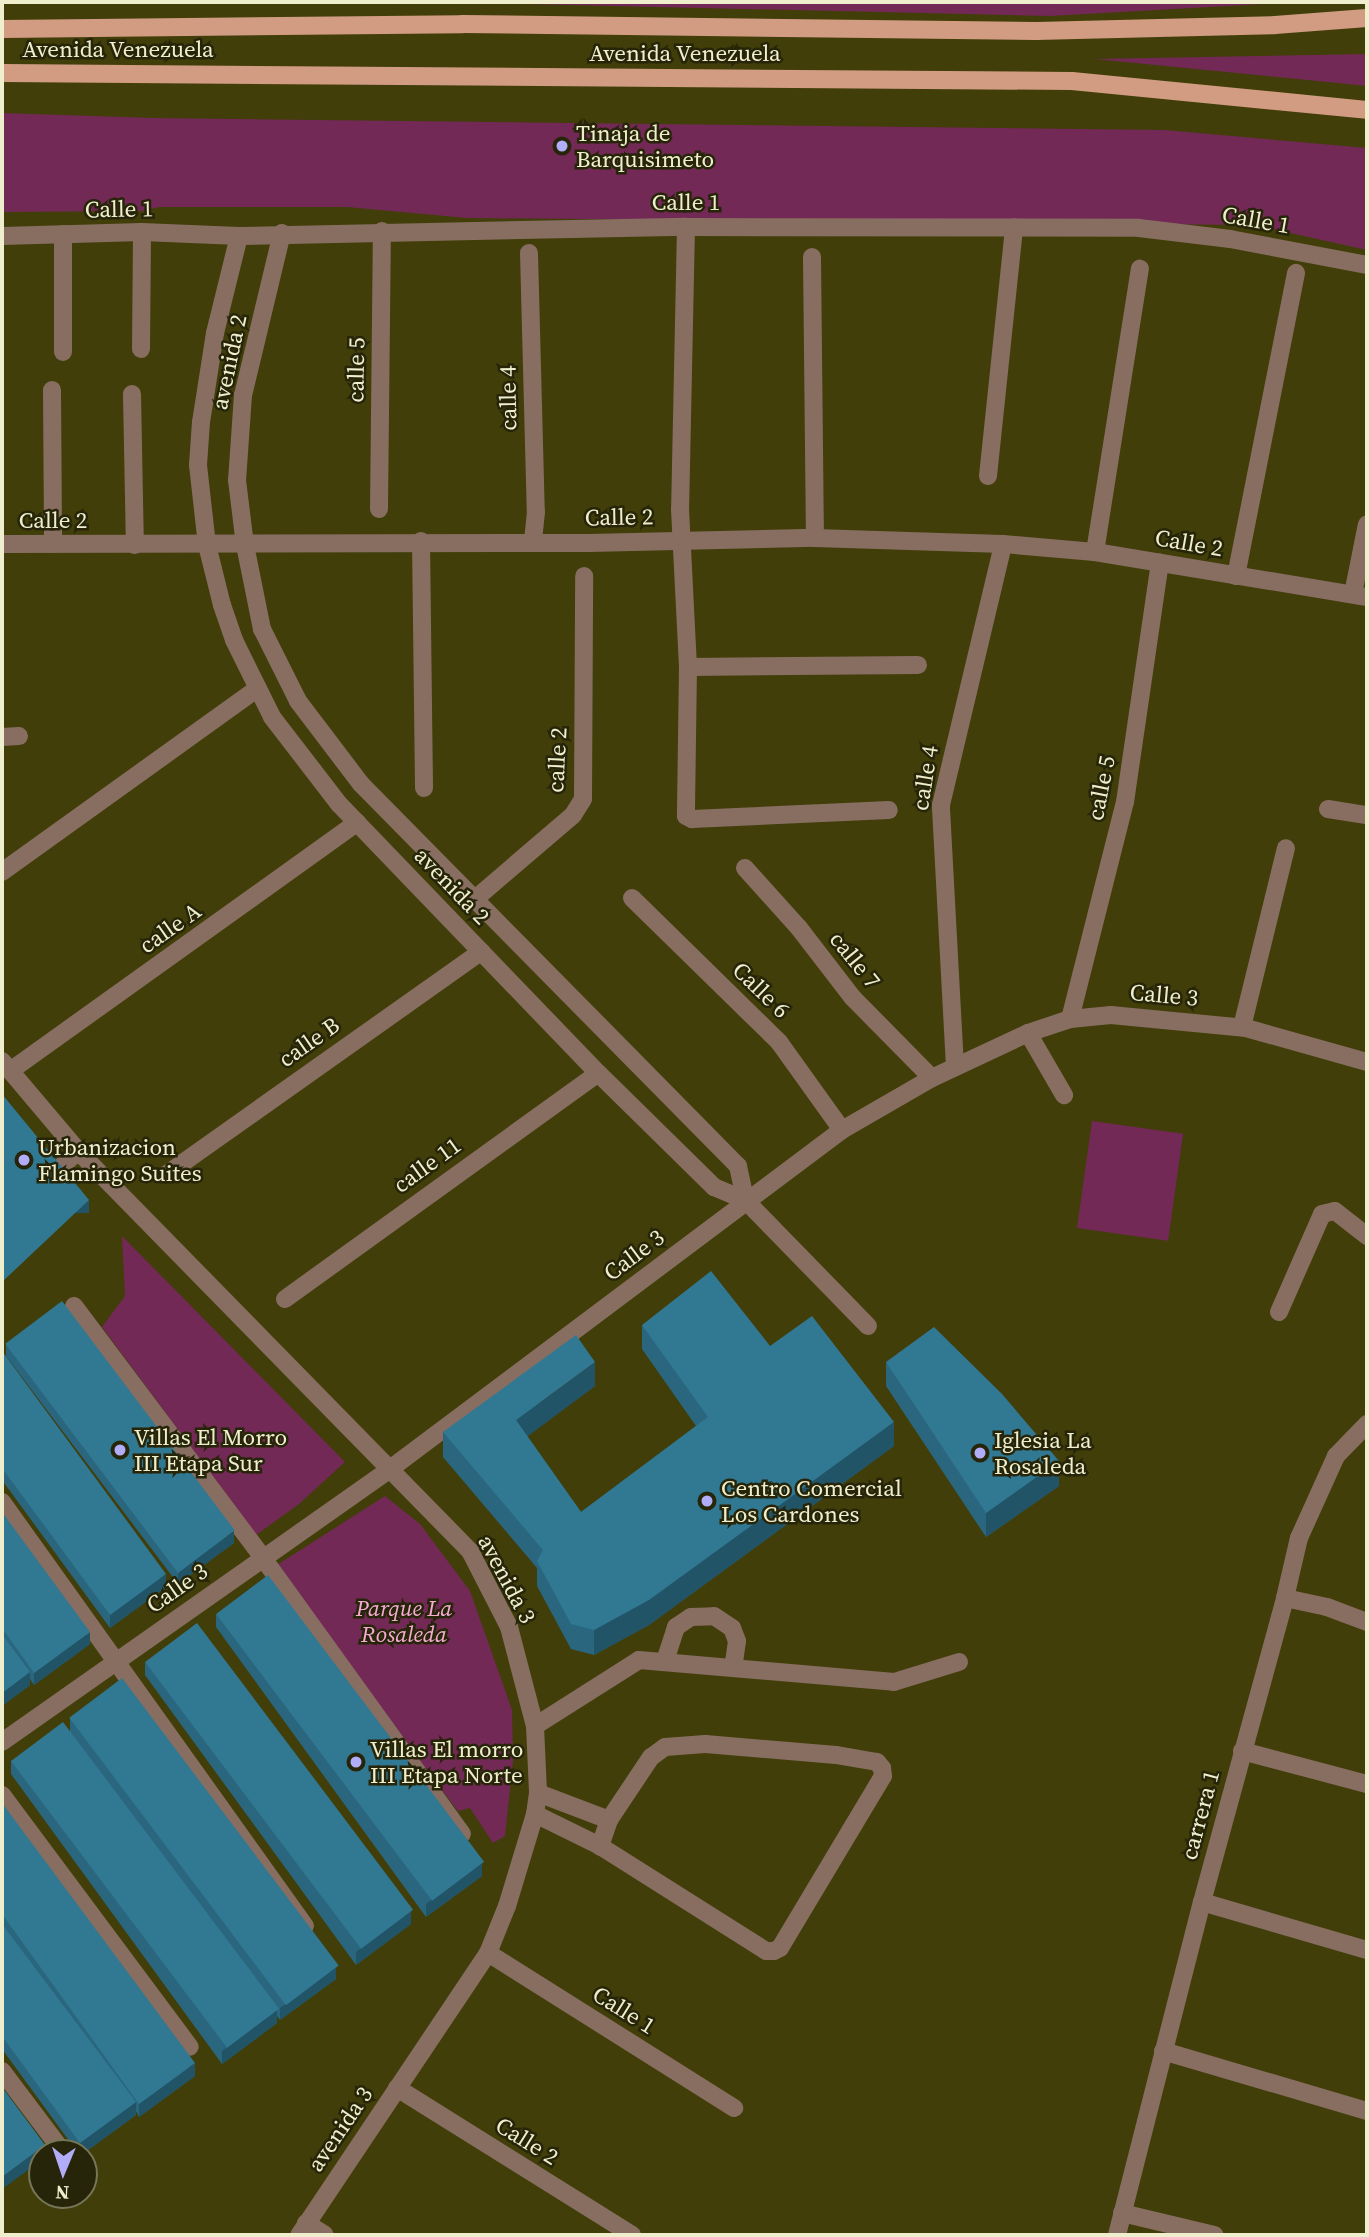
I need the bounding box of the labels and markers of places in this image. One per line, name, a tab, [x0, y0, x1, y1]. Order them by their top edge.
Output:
place label: Tinaja de Barquisimeto	[576, 119, 714, 173]
marker: Tinaja de Barquisimeto	[554, 138, 570, 154]
place label: Urbanizacion Flamingo Suites	[38, 1133, 202, 1187]
marker: Urbanizacion Flamingo Suites	[16, 1152, 32, 1168]
place label: Villas El Morro III Etapa Sur	[134, 1423, 287, 1477]
place label: Iglesia La Rosaleda	[994, 1426, 1092, 1480]
marker: Villas El Morro III Etapa Sur	[112, 1442, 128, 1458]
marker: Iglesia La Rosaleda	[972, 1445, 988, 1461]
place label: Centro Comercial Los Cardones	[721, 1474, 902, 1528]
marker: Centro Comercial Los Cardones	[699, 1493, 715, 1509]
place label: Villas El morro III Etapa Norte	[370, 1735, 523, 1789]
marker: Villas El morro III Etapa Norte	[348, 1754, 364, 1770]

